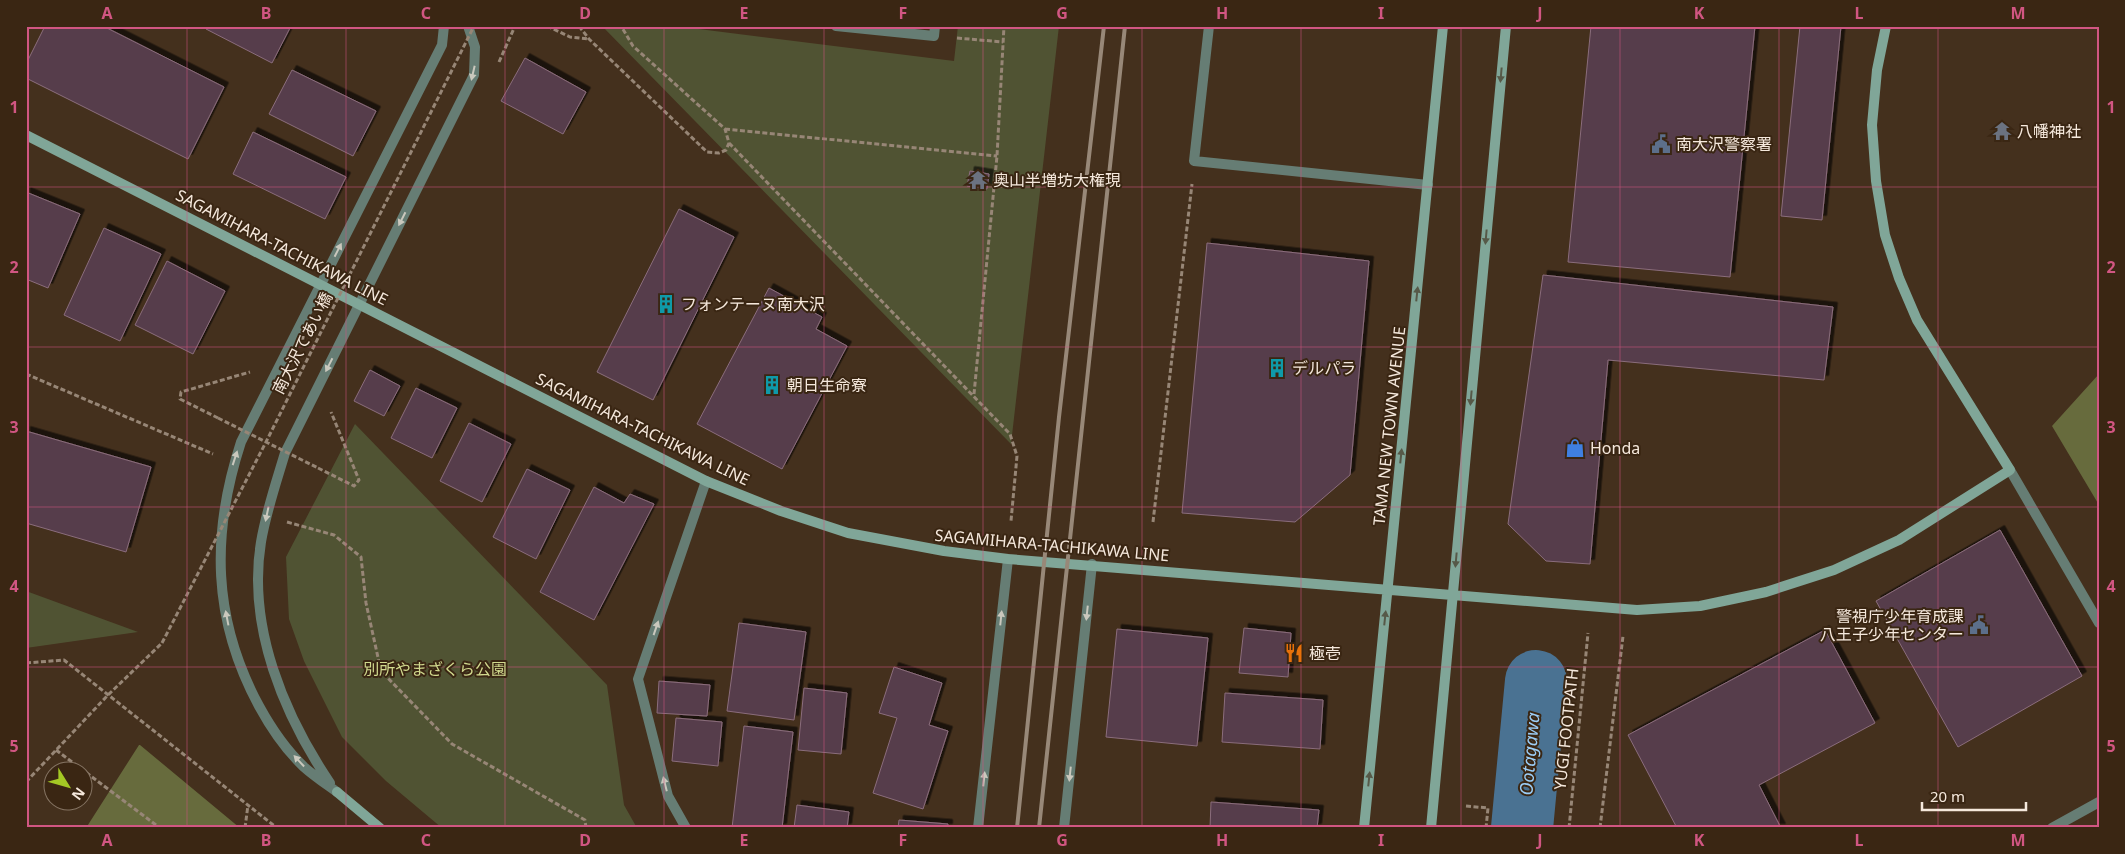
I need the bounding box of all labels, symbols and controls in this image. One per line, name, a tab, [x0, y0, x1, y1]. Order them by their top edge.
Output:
text: A	[101, 2, 113, 24]
text: B	[261, 2, 271, 24]
text: C	[421, 2, 431, 24]
text: D	[579, 2, 591, 24]
text: E	[740, 2, 749, 24]
text: F	[899, 2, 907, 24]
text: G	[1056, 2, 1068, 24]
text: H	[1216, 2, 1228, 24]
text: I	[1378, 2, 1384, 24]
text: J	[1535, 2, 1543, 24]
text: K	[1694, 2, 1705, 24]
text: L	[1855, 2, 1864, 24]
text: M	[2010, 2, 2026, 24]
one-way arrow	[468, 66, 476, 82]
one-way arrow	[1497, 67, 1505, 83]
text: 1	[9, 96, 19, 118]
text: 1	[2106, 96, 2116, 118]
temple icon: 八幡神社	[1991, 120, 2013, 142]
place label: 八幡神社	[2017, 120, 2081, 142]
public building icon: 南大沢警察署	[1650, 133, 1672, 155]
place label: 南大沢警察署	[1676, 133, 1772, 155]
temple icon: 奥山半増坊大権現	[967, 169, 989, 191]
place label: 奥山半増坊大権現	[993, 169, 1121, 191]
street label: SAGAMIHARA-TACHIKAWA LINE	[172, 184, 392, 310]
one-way arrow	[398, 212, 406, 226]
one-way arrow	[1482, 229, 1490, 245]
one-way arrow	[334, 242, 342, 257]
text: 2	[9, 256, 19, 278]
text: 2	[2106, 256, 2116, 278]
one-way arrow	[1413, 286, 1421, 302]
street label: 南大沢であい橋	[267, 288, 337, 398]
building icon: フォンテーヌ南大沢	[655, 293, 677, 315]
place label: フォンテーヌ南大沢	[681, 293, 825, 315]
street label: TAMA NEW TOWN AVENUE	[1368, 325, 1410, 527]
one-way arrow	[325, 357, 333, 372]
building icon: デルパラ	[1266, 357, 1288, 379]
place label: デルパラ	[1292, 357, 1356, 379]
street label: SAGAMIHARA-TACHIKAWA LINE	[532, 368, 754, 490]
building icon: 朝日生命寮	[761, 374, 783, 396]
place label: 朝日生命寮	[787, 374, 867, 396]
one-way arrow	[1466, 391, 1474, 407]
text: 3	[9, 416, 19, 438]
text: 3	[2106, 416, 2116, 438]
shop icon: Honda	[1564, 437, 1586, 459]
place label: Honda	[1590, 437, 1640, 459]
one-way arrow	[1397, 448, 1405, 464]
one-way arrow	[232, 451, 240, 466]
one-way arrow	[263, 507, 271, 523]
street label: SAGAMIHARA-TACHIKAWA LINE	[934, 524, 1170, 566]
one-way arrow	[1452, 552, 1460, 568]
text: 4	[9, 575, 19, 597]
text: 4	[2106, 575, 2116, 597]
one-way arrow	[1083, 605, 1091, 621]
place label: 警視庁少年育成課 八王子少年センター	[1820, 605, 1964, 645]
one-way arrow	[997, 609, 1005, 625]
one-way arrow	[1381, 609, 1389, 625]
one-way arrow	[223, 610, 231, 626]
public building icon: 警視庁少年育成課 八王子少年センター	[1968, 614, 1990, 636]
one-way arrow	[652, 620, 660, 635]
restaurant icon: 極壱	[1283, 642, 1305, 664]
place label: 極壱	[1309, 642, 1341, 664]
park label: 別所やまざくら公園	[363, 658, 507, 680]
street label: YUGI FOOTPATH	[1549, 667, 1583, 791]
water label: Ootagawa	[1513, 712, 1545, 796]
text: 5	[9, 735, 19, 757]
text: 5	[2106, 735, 2116, 757]
one-way arrow	[293, 756, 305, 768]
north arrow	[42, 762, 92, 812]
one-way arrow	[1066, 767, 1074, 783]
one-way arrow	[980, 771, 988, 787]
one-way arrow	[1365, 771, 1373, 787]
one-way arrow	[661, 777, 669, 792]
scale bar	[1922, 779, 2026, 811]
text: N	[68, 784, 90, 804]
text: 20 m	[1930, 786, 1965, 806]
text: A	[101, 829, 113, 851]
text: B	[261, 829, 271, 851]
text: C	[421, 829, 431, 851]
text: D	[579, 829, 591, 851]
text: E	[740, 829, 749, 851]
text: F	[899, 829, 907, 851]
text: G	[1056, 829, 1068, 851]
text: H	[1216, 829, 1228, 851]
text: I	[1378, 829, 1384, 851]
text: J	[1535, 829, 1543, 851]
text: K	[1694, 829, 1705, 851]
text: L	[1855, 829, 1864, 851]
text: M	[2010, 829, 2026, 851]

